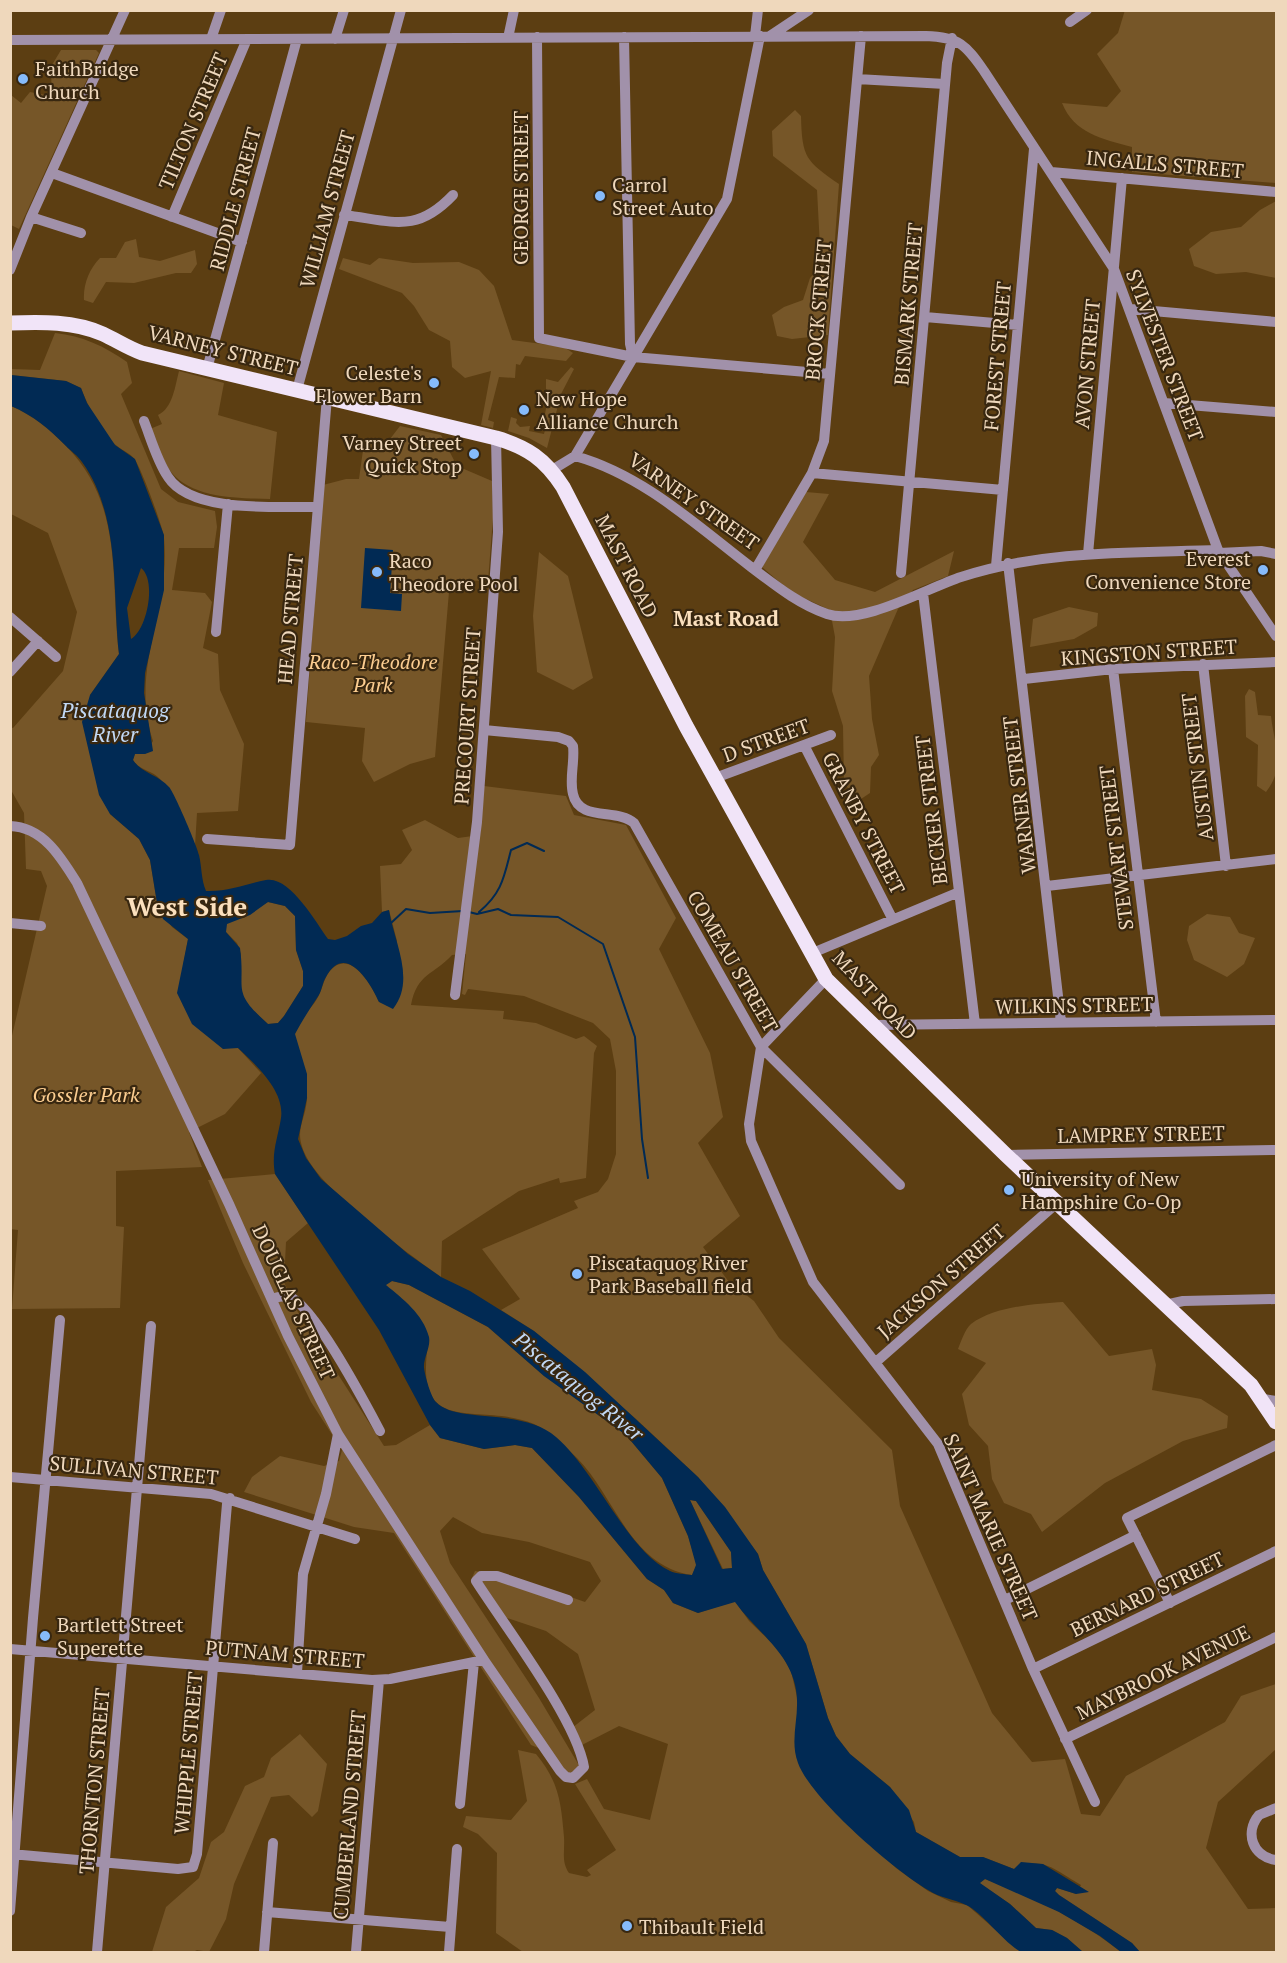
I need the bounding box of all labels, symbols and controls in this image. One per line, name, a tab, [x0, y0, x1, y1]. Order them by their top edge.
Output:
street label: TILTON STREET	[152, 48, 234, 194]
place label: FaithBridge Church	[35, 55, 139, 105]
marker: FaithBridge Church	[16, 72, 30, 86]
street label: GEORGE STREET	[507, 111, 534, 265]
street label: RIDDLE STREET	[203, 124, 267, 274]
street label: WILLIAM STREET	[293, 127, 361, 291]
street label: INGALLS STREET	[1085, 144, 1245, 184]
place label: Carrol Street Auto	[612, 171, 713, 221]
marker: Carrol Street Auto	[593, 189, 607, 203]
street label: BISMARK STREET	[887, 222, 929, 386]
street label: BROCK STREET	[798, 238, 838, 382]
street label: SYLVESTER STREET	[1120, 265, 1210, 445]
street label: FOREST STREET	[977, 280, 1017, 432]
street label: AVON STREET	[1068, 298, 1106, 430]
street label: VARNEY STREET	[145, 318, 301, 382]
place label: Celeste's Flower Barn	[315, 359, 422, 409]
marker: Celeste's Flower Barn	[427, 376, 441, 390]
place label: New Hope Alliance Church	[536, 385, 679, 435]
marker: New Hope Alliance Church	[517, 403, 531, 417]
place label: Varney Street Quick Stop	[342, 429, 463, 479]
street label: VARNEY STREET	[623, 446, 765, 556]
marker: Varney Street Quick Stop	[467, 447, 481, 461]
street label: MAST ROAD	[589, 510, 665, 622]
place label: Everest Convenience Store	[1085, 545, 1252, 595]
place label: Raco Theodore Pool	[389, 547, 518, 597]
street label: HEAD STREET	[271, 553, 309, 685]
marker: Everest Convenience Store	[1256, 563, 1270, 577]
marker: Raco Theodore Pool	[370, 565, 384, 579]
district label: Mast Road	[673, 604, 779, 632]
street label: PRECOURT STREET	[447, 627, 487, 805]
street label: KINGSTON STREET	[1060, 632, 1238, 672]
park label: Raco-Theodore Park	[308, 648, 437, 698]
street label: AUSTIN STREET	[1175, 692, 1219, 842]
water label: Piscataquog River	[60, 696, 171, 748]
street label: D STREET	[719, 712, 813, 768]
street label: WARNER STREET	[996, 715, 1042, 875]
street label: BECKER STREET	[908, 734, 954, 886]
street label: GRANBY STREET	[816, 747, 912, 899]
street label: STEWART STREET	[1092, 764, 1140, 932]
street label: COMEAU STREET	[681, 885, 785, 1037]
district label: West Side	[127, 889, 247, 923]
street label: MAST ROAD	[827, 945, 923, 1045]
street label: WILKINS STREET	[995, 990, 1153, 1020]
park label: Gossler Park	[32, 1081, 140, 1108]
street label: LAMPREY STREET	[1057, 1119, 1225, 1149]
place label: University of New Hampshire Co-Op	[1021, 1165, 1181, 1215]
marker: University of New Hampshire Co-Op	[1002, 1183, 1016, 1197]
street label: JACKSON STREET	[871, 1218, 1011, 1344]
street label: DOUGLAS STREET	[246, 1220, 342, 1384]
place label: Piscataquog River Park Baseball field	[589, 1249, 752, 1299]
marker: Piscataquog River Park Baseball field	[570, 1267, 584, 1281]
water label: Piscataquog River	[507, 1324, 650, 1448]
street label: SAINT MARIE STREET	[938, 1429, 1044, 1625]
street label: SULLIVAN STREET	[48, 1449, 220, 1491]
street label: BERNARD STREET	[1065, 1545, 1229, 1643]
place label: Bartlett Street Superette	[57, 1611, 184, 1661]
street label: MAYBROOK AVENUE	[1072, 1618, 1254, 1726]
marker: Bartlett Street Superette	[38, 1629, 52, 1643]
street label: PUTNAM STREET	[204, 1634, 366, 1674]
street label: WHIPPLE STREET	[167, 1671, 209, 1835]
street label: THORNTON STREET	[72, 1687, 116, 1875]
street label: CUMBERLAND STREET	[326, 1709, 372, 1921]
place label: Thibault Field	[639, 1913, 764, 1940]
marker: Thibault Field	[620, 1919, 634, 1933]

